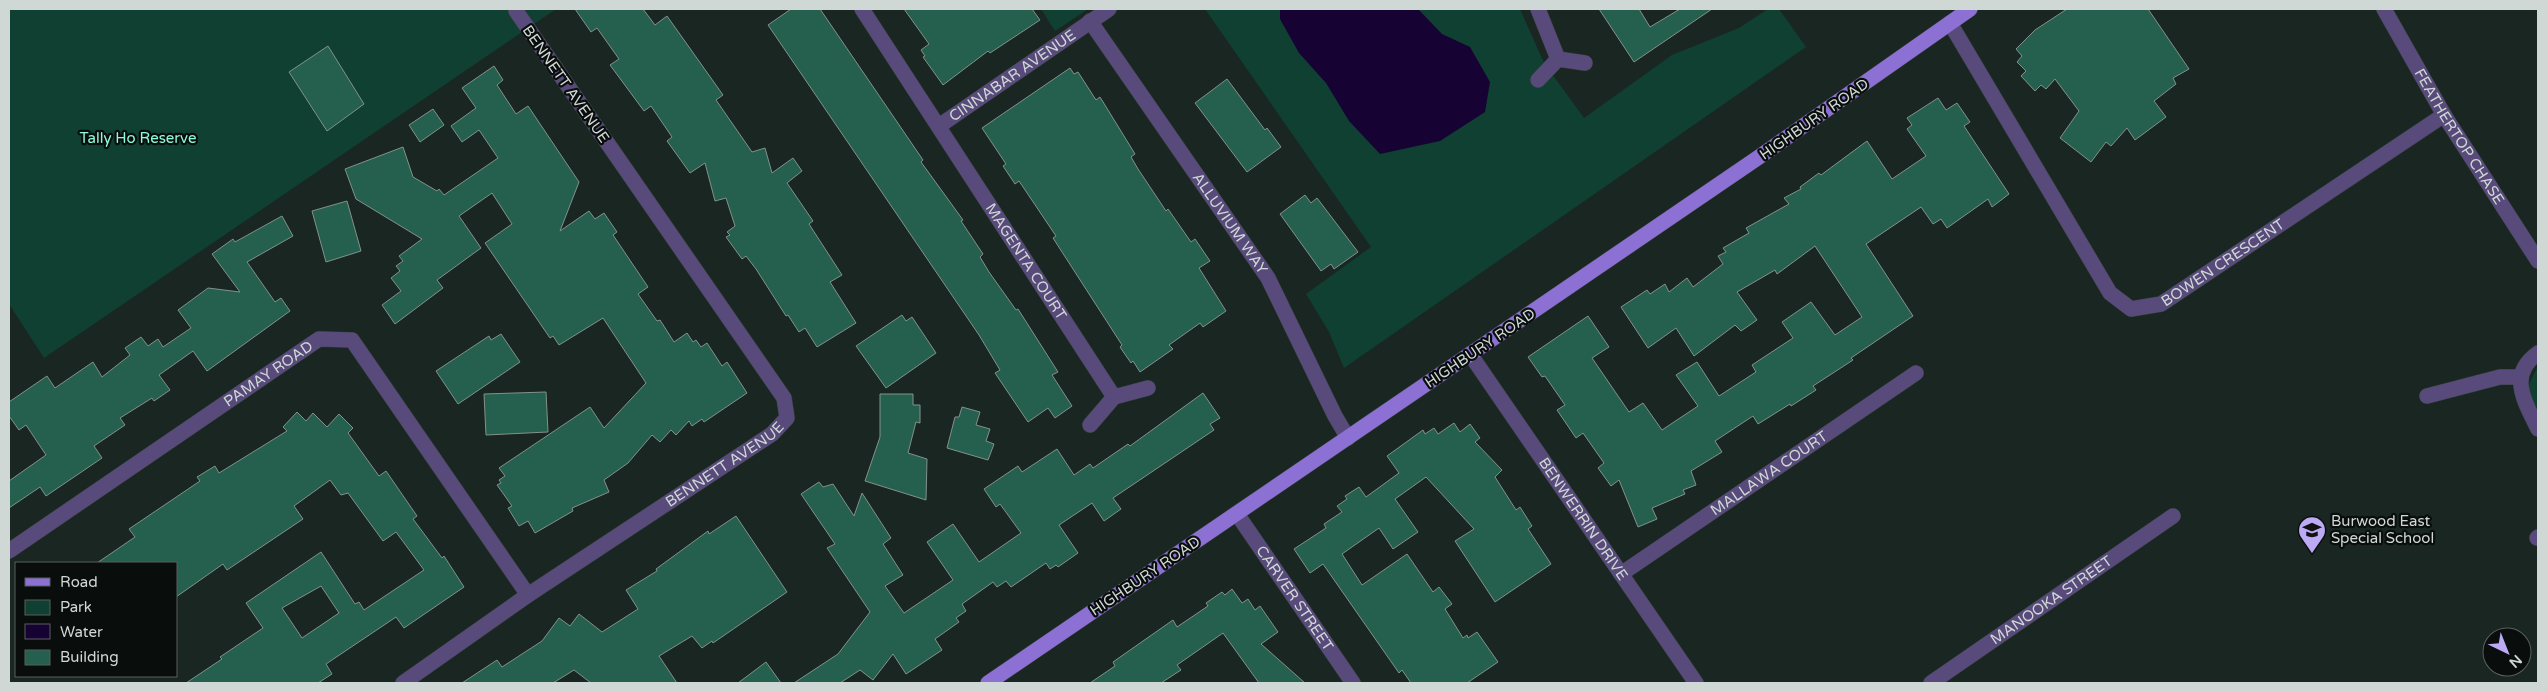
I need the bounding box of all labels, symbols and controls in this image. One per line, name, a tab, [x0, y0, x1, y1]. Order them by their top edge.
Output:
street label: BENNETT AVENUE	[519, 22, 613, 146]
street label: CINNABAR AVENUE	[946, 26, 1079, 125]
street label: FEATHERTOP CHASE	[2411, 65, 2508, 208]
street label: HIGHBURY ROAD	[1756, 75, 1872, 163]
park label: Tally Ho Reserve	[80, 129, 196, 147]
street label: ALLUVIUM WAY	[1189, 169, 1272, 278]
street label: MAGENTA COURT	[982, 200, 1070, 323]
street label: BOWEN CRESCENT	[2158, 215, 2288, 310]
street label: HIGHBURY ROAD	[1421, 304, 1539, 392]
street label: PAMAY ROAD	[220, 337, 316, 411]
street label: BENNETT AVENUE	[662, 418, 788, 511]
street label: MALLAWA COURT	[1707, 427, 1831, 519]
street label: BENWERRIN DRIVE	[1535, 454, 1632, 584]
place label: Burwood East Special School	[2331, 512, 2434, 547]
school or university icon: Burwood East Special School	[2297, 515, 2327, 554]
street label: HIGHBURY ROAD	[1086, 532, 1204, 620]
street label: CARVER STREET	[1252, 542, 1337, 654]
street label: MANOOKA STREET	[1987, 552, 2115, 648]
legend	[15, 562, 178, 677]
text: Road	[60, 573, 98, 591]
text: Park	[60, 598, 92, 616]
text: Water	[60, 623, 103, 641]
north arrow	[2482, 627, 2532, 677]
text: Building	[60, 648, 119, 666]
text: N	[2506, 651, 2525, 671]

